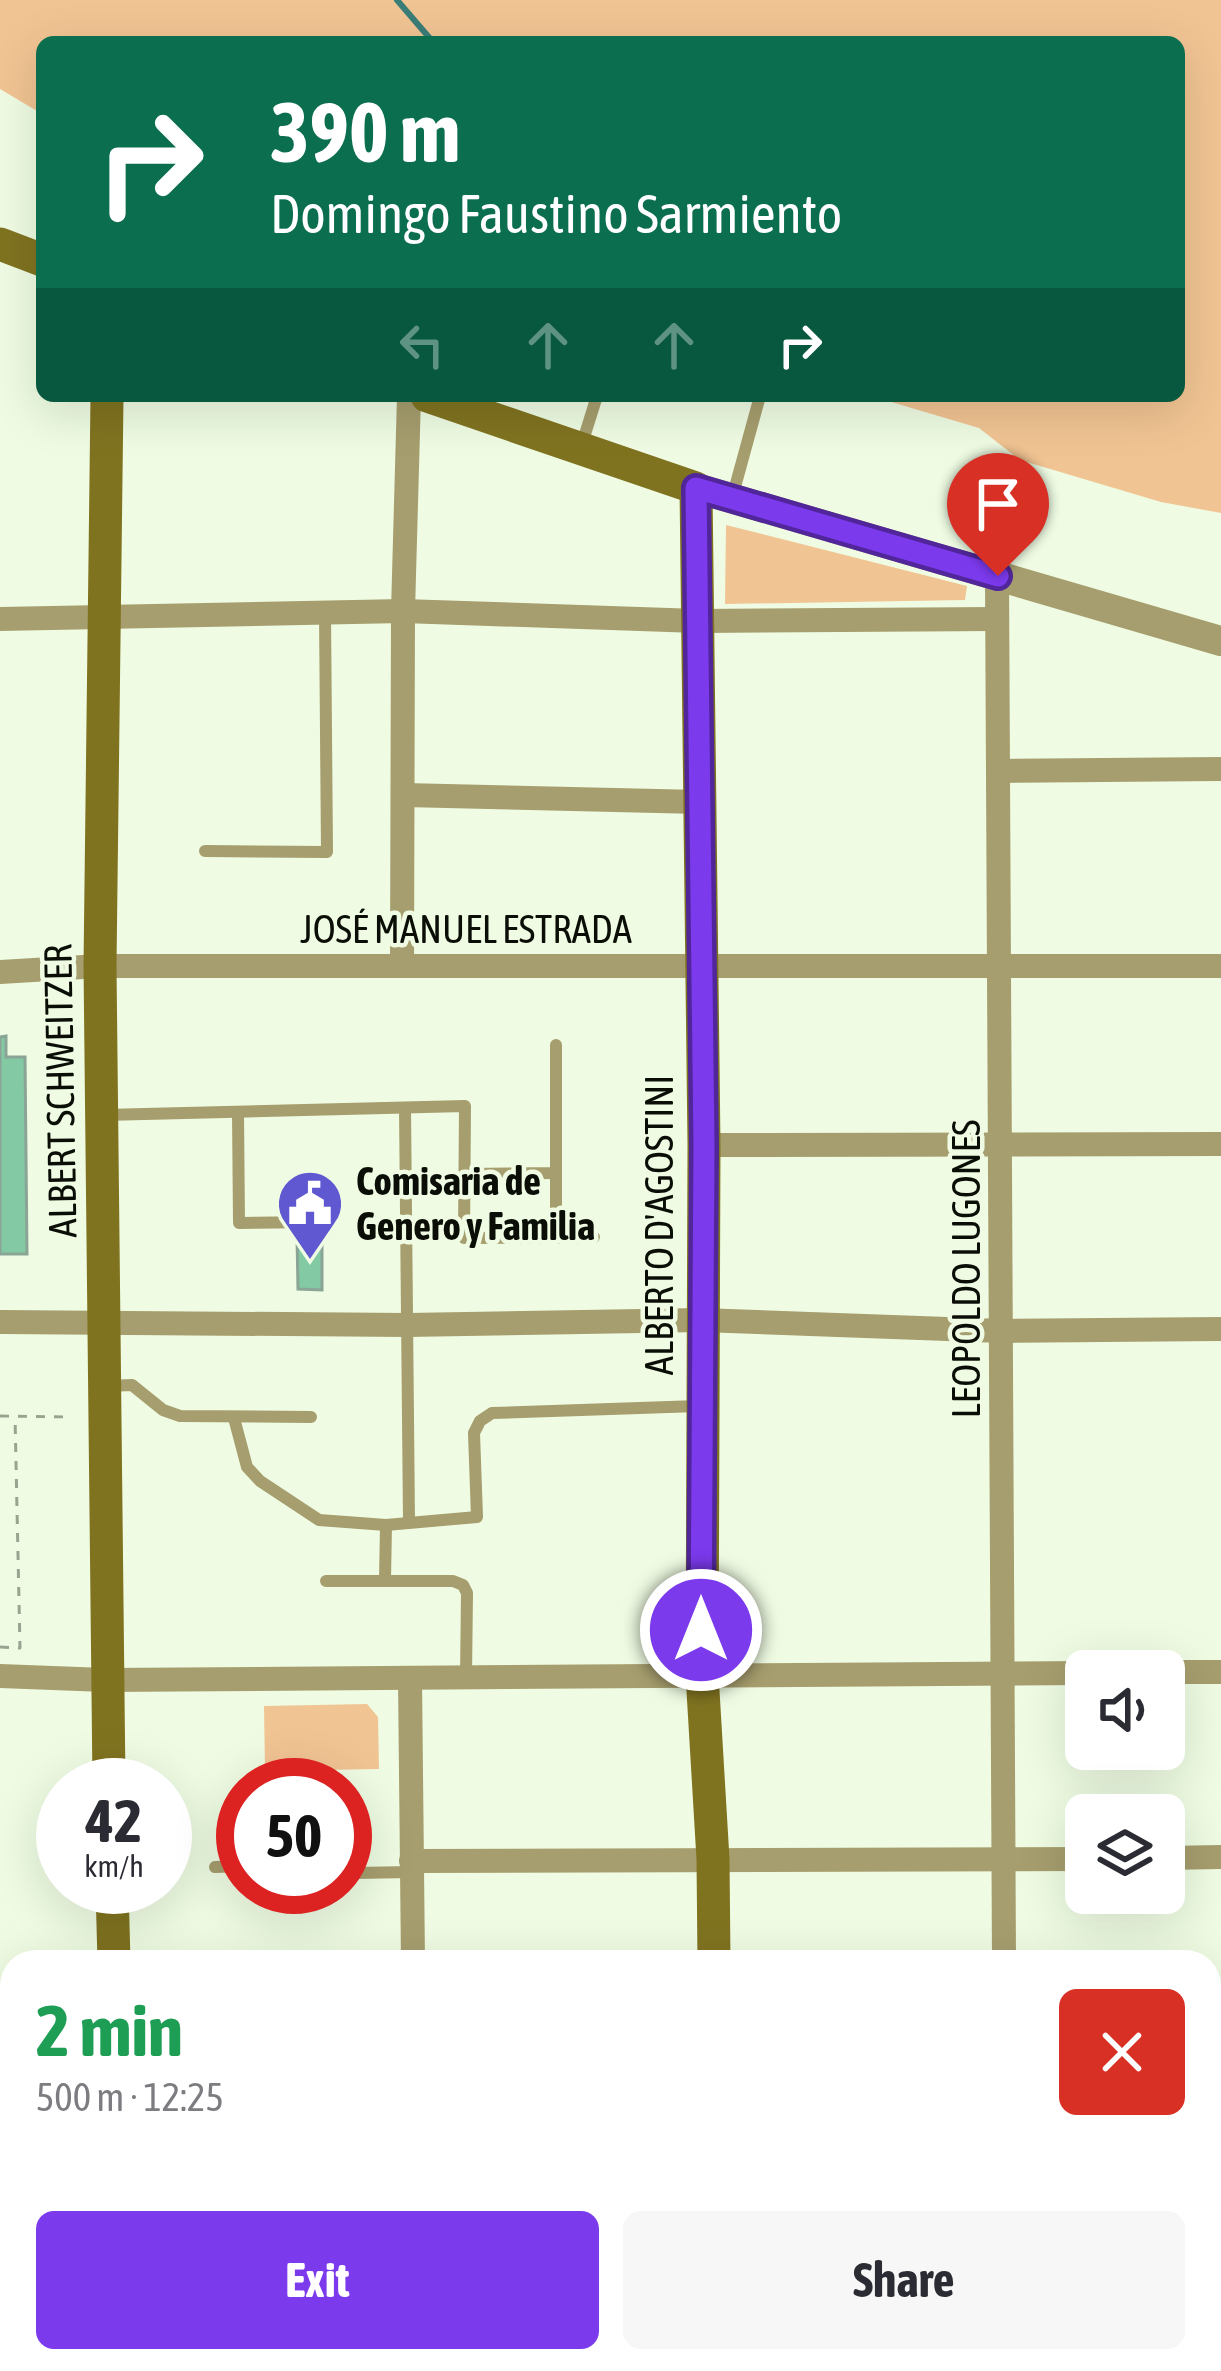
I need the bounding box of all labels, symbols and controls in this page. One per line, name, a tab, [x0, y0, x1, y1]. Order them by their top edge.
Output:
icon: right	[72, 84, 228, 240]
text: 390 m	[270, 84, 460, 180]
text: Domingo Faustino Sarmiento	[270, 183, 842, 244]
icon: left	[389, 312, 455, 378]
icon: ahead	[515, 312, 581, 378]
icon: ahead	[641, 312, 707, 378]
icon: right	[767, 312, 833, 378]
pin	[947, 453, 1049, 576]
icon: arrive	[965, 471, 1031, 537]
street label: JOSÉ MANUEL ESTRADA	[300, 907, 632, 951]
street label: ALBERT SCHWEITZER	[35, 943, 85, 1238]
street label: ALBERTO D'AGOSTINI	[637, 1075, 681, 1375]
street label: LEOPOLDO LUGONES	[944, 1120, 988, 1418]
place label: Comisaria de Genero y Familia	[356, 1159, 595, 1248]
public building icon: Comisaria de Genero y Familia	[275, 1168, 345, 1262]
position arrow	[638, 1567, 764, 1693]
map controls	[1065, 1650, 1185, 1914]
button: sound	[1065, 1650, 1185, 1770]
speed limit sign: 50	[216, 1758, 372, 1914]
text: 42	[86, 1786, 142, 1855]
button: layers	[1065, 1794, 1185, 1914]
text: km/h	[84, 1849, 144, 1883]
text: 2 min	[36, 1989, 183, 2071]
button: close	[1059, 1989, 1185, 2115]
text: 500 m · 12:25	[36, 2075, 224, 2119]
button: Exit	[36, 2211, 599, 2349]
button: Share	[623, 2211, 1185, 2349]

